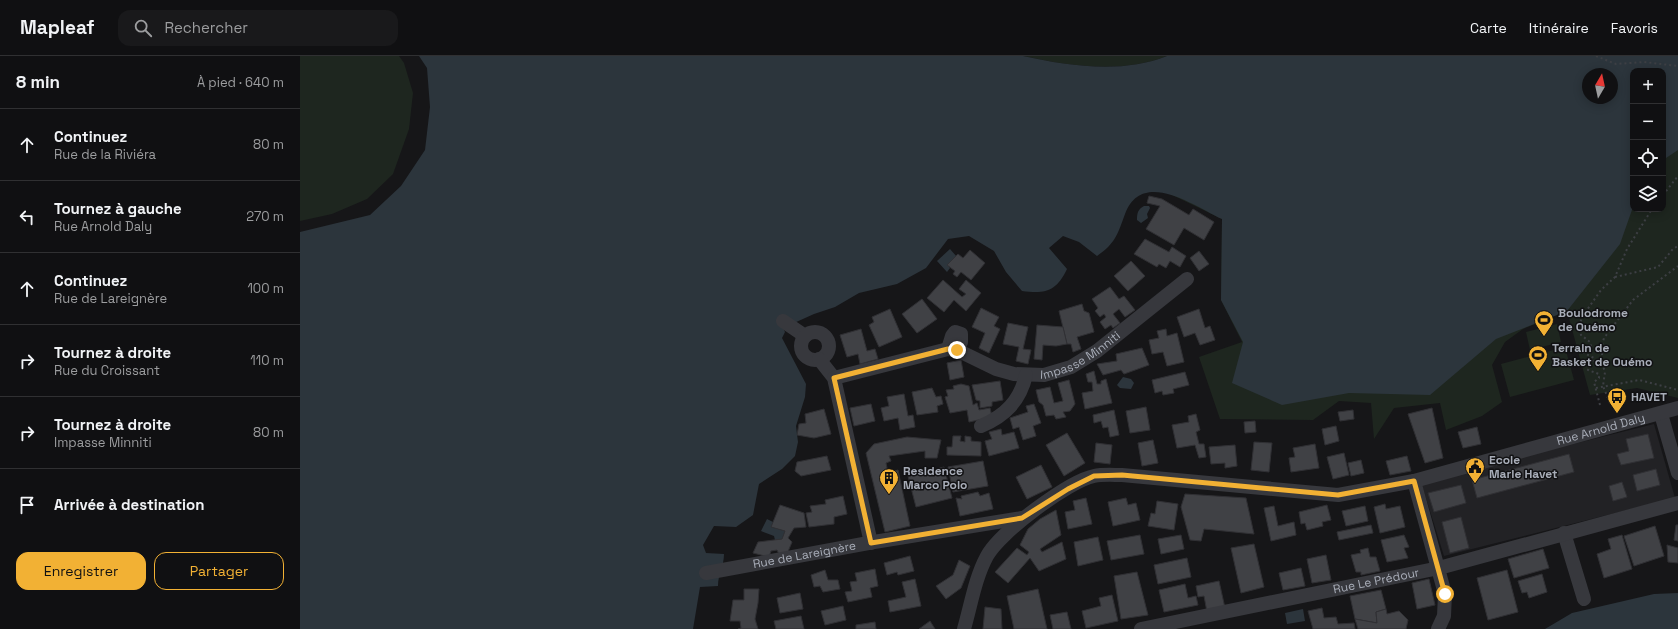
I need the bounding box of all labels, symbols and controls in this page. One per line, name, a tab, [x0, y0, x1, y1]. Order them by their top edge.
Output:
search box	[118, 10, 398, 46]
text: Mapleaf	[20, 15, 94, 40]
icon: search	[132, 17, 154, 39]
text: Rechercher	[164, 18, 248, 37]
text: Carte	[1470, 19, 1507, 37]
text: Itinéraire	[1529, 19, 1589, 37]
text: Favoris	[1611, 19, 1658, 37]
north arrow	[1582, 68, 1618, 104]
map controls	[1630, 68, 1666, 212]
button: +	[1630, 68, 1666, 104]
text: 8 min	[16, 71, 60, 93]
text: À pied · 640 m	[197, 74, 284, 91]
button: −	[1630, 104, 1666, 140]
text: Continuez	[54, 127, 127, 146]
icon: ahead	[16, 134, 38, 156]
text: 80 m	[253, 136, 284, 153]
button: locate	[1630, 140, 1666, 176]
text: Rue de la Riviéra	[54, 146, 156, 163]
button: layers	[1630, 176, 1666, 212]
text: Tournez à gauche	[54, 199, 182, 218]
icon: left	[16, 206, 38, 228]
text: 270 m	[246, 208, 284, 225]
text: Rue Arnold Daly	[54, 218, 152, 235]
text: Continuez	[54, 271, 127, 290]
icon: ahead	[16, 278, 38, 300]
text: 100 m	[247, 280, 284, 297]
text: Rue de Lareignère	[54, 290, 167, 307]
place label: Boulodrome de Ouémo	[1558, 305, 1628, 335]
sports icon: Boulodrome de Ouémo	[1533, 309, 1555, 337]
street label: Impasse Minniti	[1040, 327, 1124, 383]
place label: Terrain de Basket de Ouémo	[1552, 340, 1652, 370]
route end	[948, 341, 966, 359]
text: Tournez à droite	[54, 343, 171, 362]
sports icon: Terrain de Basket de Ouémo	[1527, 344, 1549, 372]
icon: right	[16, 350, 38, 372]
text: 110 m	[250, 352, 284, 369]
text: Rue du Croissant	[54, 362, 160, 379]
bus stop icon: HAVET	[1606, 386, 1628, 414]
place label: HAVET	[1631, 389, 1667, 405]
street label: Rue Arnold Daly	[1555, 410, 1647, 449]
text: Tournez à droite	[54, 415, 171, 434]
icon: right	[16, 422, 38, 444]
text: 80 m	[253, 424, 284, 441]
text: Impasse Minniti	[54, 434, 152, 451]
place label: Ecole Marie Havet	[1489, 452, 1558, 482]
public building icon: Ecole Marie Havet	[1464, 456, 1486, 484]
place label: Residence Marco Polo	[903, 463, 967, 493]
building icon: Residence Marco Polo	[878, 467, 900, 495]
icon: arrive	[16, 494, 38, 516]
text: Arrivée à destination	[54, 495, 204, 514]
street label: Rue de Lareignère	[751, 538, 857, 572]
button: Enregistrer	[16, 552, 146, 590]
button: Partager	[154, 552, 284, 590]
street label: Rue Le Prédour	[1332, 564, 1421, 597]
route start	[1436, 585, 1454, 603]

